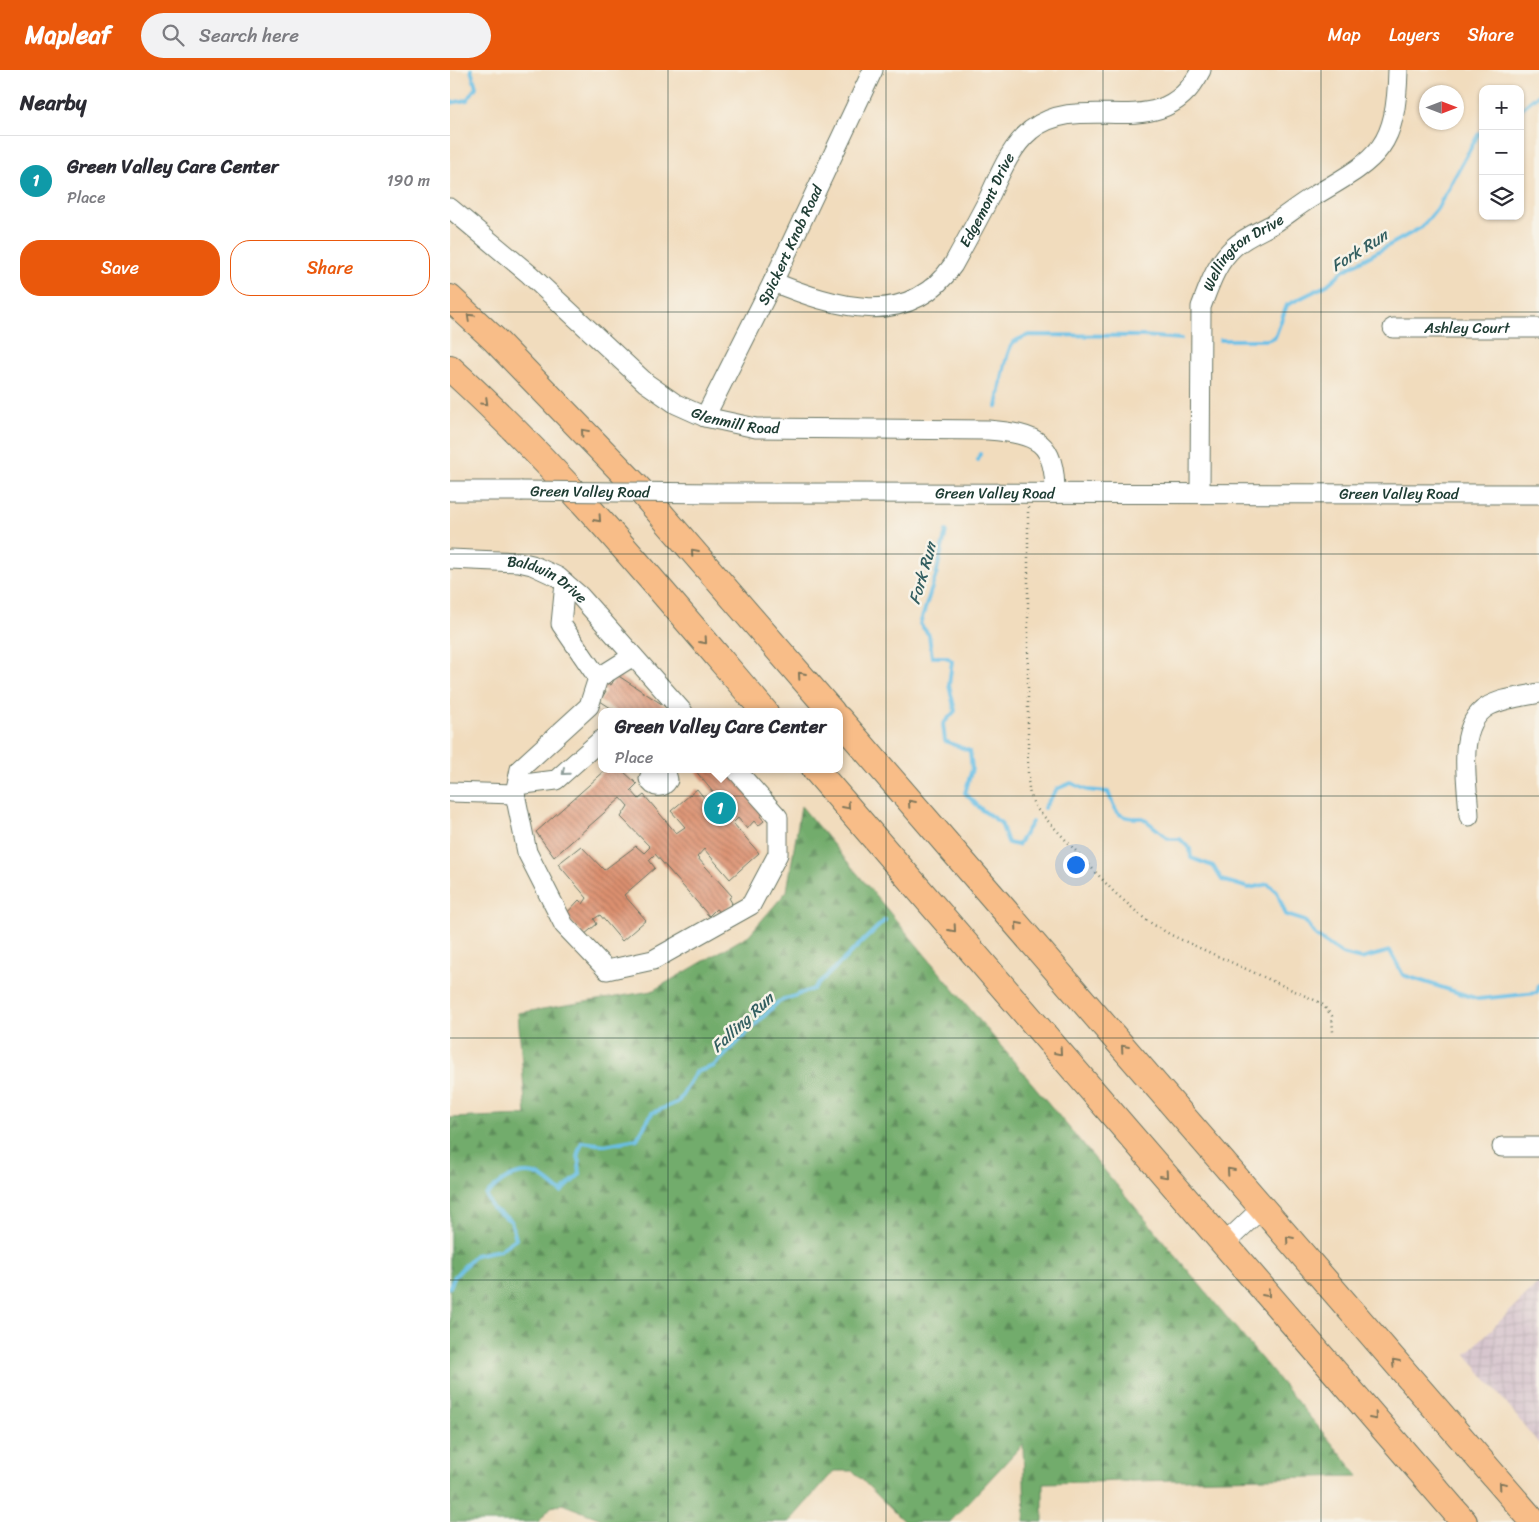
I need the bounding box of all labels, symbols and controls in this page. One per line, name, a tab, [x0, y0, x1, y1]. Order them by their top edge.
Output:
search box	[141, 13, 491, 58]
text: Mapleaf	[25, 14, 111, 56]
text: Search here	[199, 19, 299, 52]
text: Map	[1328, 19, 1361, 51]
text: Layers	[1389, 19, 1440, 51]
text: Share	[1468, 19, 1514, 51]
icon: search	[159, 21, 187, 49]
text: Nearby	[20, 84, 86, 122]
north arrow	[1419, 85, 1464, 130]
map controls	[1479, 85, 1524, 220]
button: +	[1479, 85, 1524, 130]
button: −	[1479, 130, 1524, 175]
street label: Edgemont Drive	[952, 147, 1022, 252]
text: Green Valley Care Center	[67, 150, 279, 183]
text: 1	[33, 166, 39, 195]
text: 190 m	[387, 166, 430, 195]
button: layers	[1479, 175, 1524, 220]
street label: Spickert Knob Road	[750, 180, 830, 310]
text: Place	[67, 183, 106, 212]
street label: Wellington Drive	[1195, 207, 1290, 295]
water label: Fork Run	[1325, 220, 1396, 279]
button: Save	[20, 240, 220, 296]
button: Share	[230, 240, 430, 296]
one-way arrow	[467, 314, 476, 323]
street label: Ashley Court	[1423, 315, 1511, 341]
one-way arrow	[480, 396, 489, 405]
street label: Glenmill Road	[687, 399, 781, 441]
one-way arrow	[581, 429, 590, 438]
street label: Green Valley Road	[530, 478, 651, 505]
street label: Green Valley Road	[935, 480, 1056, 506]
street label: Green Valley Road	[1339, 481, 1460, 507]
one-way arrow	[592, 513, 601, 522]
water label: Fork Run	[900, 537, 946, 607]
street label: Baldwin Drive	[507, 548, 594, 610]
one-way arrow	[691, 549, 700, 558]
one-way arrow	[699, 636, 708, 645]
one-way arrow	[797, 671, 806, 680]
popup	[598, 708, 843, 773]
text: Green Valley Care Center	[615, 710, 826, 743]
text: Place	[615, 743, 653, 772]
one-way arrow	[561, 766, 570, 775]
pin: 1	[704, 789, 736, 827]
one-way arrow	[908, 799, 917, 808]
one-way arrow	[841, 801, 850, 810]
your location	[1063, 852, 1089, 878]
one-way arrow	[1014, 922, 1023, 931]
one-way arrow	[947, 924, 956, 933]
water label: Falling Run	[704, 984, 783, 1060]
one-way arrow	[1121, 1045, 1130, 1054]
one-way arrow	[1053, 1047, 1062, 1056]
one-way arrow	[1227, 1168, 1236, 1177]
one-way arrow	[1159, 1170, 1168, 1179]
one-way arrow	[1286, 1236, 1295, 1245]
one-way arrow	[1262, 1288, 1270, 1297]
one-way arrow	[1392, 1359, 1401, 1368]
one-way arrow	[1368, 1411, 1377, 1420]
one-way arrow	[1498, 1482, 1507, 1491]

